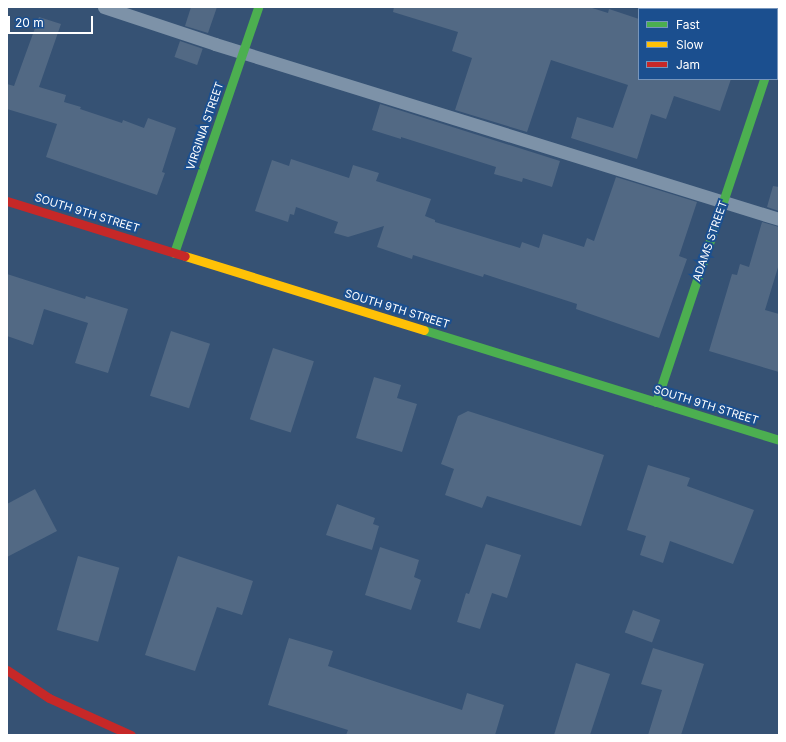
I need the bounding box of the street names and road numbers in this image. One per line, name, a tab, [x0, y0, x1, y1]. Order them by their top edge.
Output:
street label: VIRGINIA STREET	[184, 80, 226, 172]
street label: SOUTH 9TH STREET	[33, 191, 141, 235]
street label: ADAMS STREET	[690, 199, 730, 283]
street label: SOUTH 9TH STREET	[343, 287, 451, 331]
street label: SOUTH 9TH STREET	[652, 383, 760, 427]

